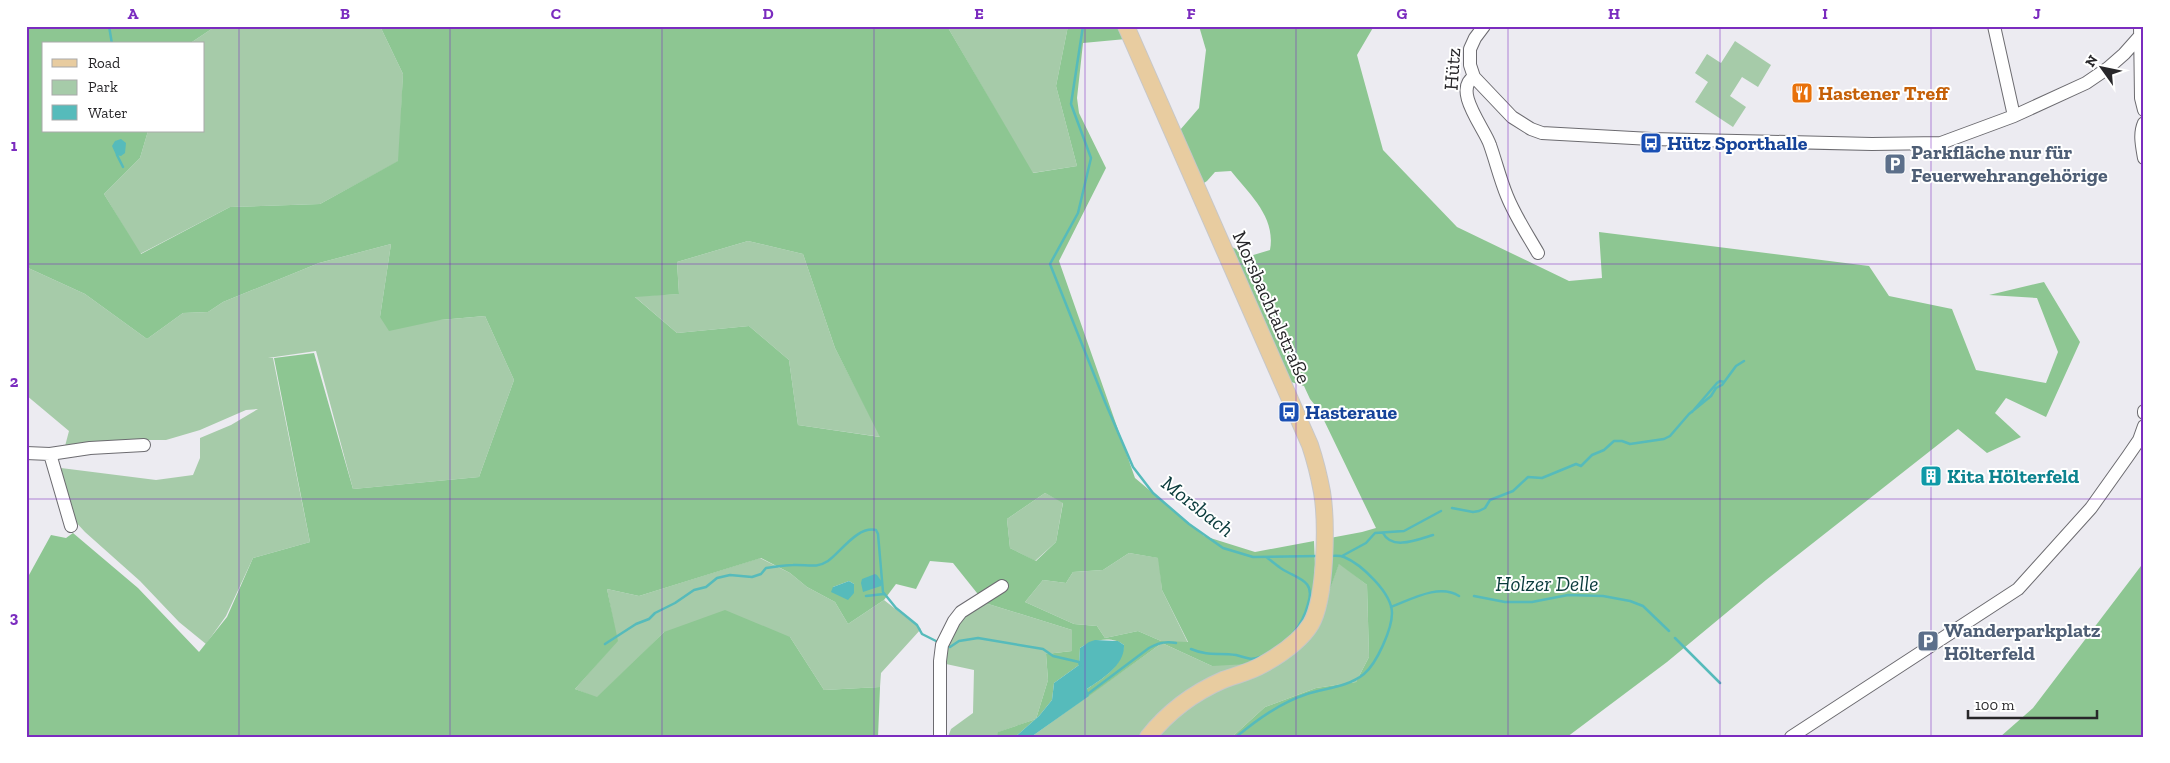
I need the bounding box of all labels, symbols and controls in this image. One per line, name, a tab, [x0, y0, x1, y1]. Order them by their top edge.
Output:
text: A	[128, 4, 139, 23]
text: B	[340, 4, 350, 23]
text: C	[551, 4, 561, 23]
text: D	[762, 4, 774, 23]
text: E	[974, 4, 984, 23]
text: F	[1186, 4, 1196, 23]
text: G	[1397, 4, 1408, 23]
text: H	[1608, 4, 1620, 23]
text: I	[1822, 4, 1828, 23]
text: J	[2033, 4, 2041, 23]
legend	[42, 42, 205, 132]
north arrow	[2078, 42, 2128, 92]
street label: Hütz	[1439, 47, 1465, 91]
text: N	[2081, 52, 2102, 70]
text: Road	[88, 54, 121, 72]
text: Park	[88, 78, 118, 96]
restaurant icon: Hastener Treff	[1790, 81, 1814, 105]
place label: Hastener Treff	[1818, 81, 1950, 105]
text: Water	[88, 104, 128, 122]
bus stop icon: Hütz Sporthalle	[1639, 131, 1663, 155]
place label: Hütz Sporthalle	[1667, 131, 1808, 155]
text: 1	[11, 136, 18, 155]
place label: Parkfläche nur für Feuerwehrangehörige	[1911, 140, 2108, 187]
parking icon: Parkfläche nur für Feuerwehrangehörige	[1883, 152, 1907, 176]
street label: Morsbachtalstraße	[1228, 227, 1316, 387]
text: 2	[10, 372, 19, 391]
bus stop icon: Hasteraue	[1277, 400, 1301, 424]
place label: Hasteraue	[1305, 400, 1398, 424]
building icon: Kita Hölterfeld	[1919, 464, 1943, 488]
place label: Kita Hölterfeld	[1947, 464, 2080, 488]
water label: Morsbach	[1157, 470, 1239, 542]
water label: Holzer Delle	[1495, 571, 1599, 596]
text: 3	[10, 608, 19, 627]
place label: Wanderparkplatz Hölterfeld	[1944, 618, 2101, 665]
parking icon: Wanderparkplatz Hölterfeld	[1916, 629, 1940, 653]
scale bar	[1968, 688, 2096, 720]
text: 100 m	[1975, 696, 2014, 714]

